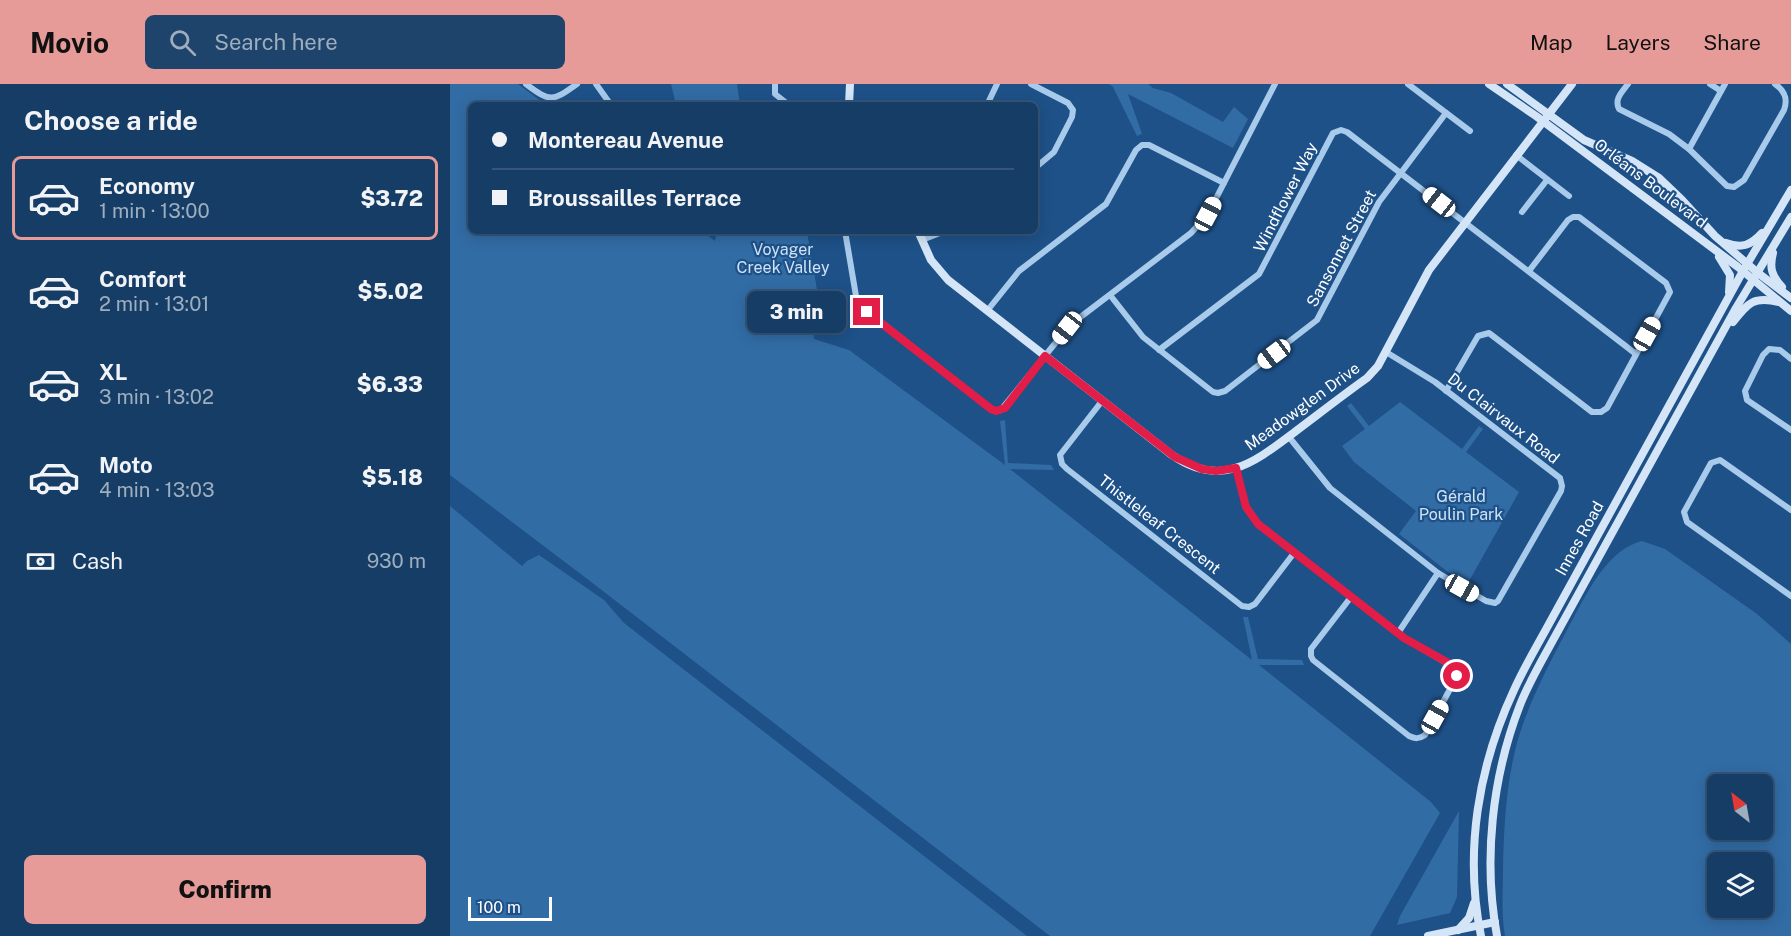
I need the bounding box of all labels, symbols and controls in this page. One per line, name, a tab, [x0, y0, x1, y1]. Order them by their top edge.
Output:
search box	[145, 15, 565, 69]
text: Movio	[30, 26, 109, 59]
icon: search	[166, 26, 199, 59]
text: Search here	[214, 29, 338, 55]
text: Map	[1530, 30, 1573, 55]
text: Layers	[1606, 30, 1670, 55]
text: Share	[1703, 30, 1761, 55]
text: Choose a ride	[24, 104, 198, 136]
text: Montereau Avenue	[528, 127, 724, 153]
street label: Orléans Boulevard	[1591, 135, 1711, 232]
street label: Windflower Way	[1250, 139, 1322, 255]
icon: car	[27, 171, 81, 225]
text: Economy	[99, 173, 195, 199]
car	[1419, 184, 1459, 220]
text: $3.72	[360, 185, 423, 211]
text: Broussailles Terrace	[528, 185, 741, 211]
street label: Sansonnet Street	[1303, 186, 1380, 310]
car	[1192, 194, 1224, 234]
text: 1 min · 13:00	[99, 199, 210, 223]
park label: Voyager Creek Valley	[736, 240, 830, 277]
icon: car	[27, 264, 81, 318]
text: Comfort	[99, 266, 186, 292]
text: $5.02	[357, 278, 423, 304]
callout: 3 min	[747, 291, 846, 333]
text: 2 min · 13:01	[99, 292, 210, 316]
route end	[853, 298, 880, 325]
text: 3 min	[770, 300, 823, 324]
car	[1049, 308, 1085, 348]
car	[1630, 314, 1664, 354]
car	[1254, 336, 1294, 372]
icon: car	[27, 357, 81, 411]
street label: Meadowglen Drive	[1241, 358, 1363, 454]
text: XL	[99, 359, 127, 385]
street label: Du Clairvaux Road	[1444, 369, 1563, 468]
text: $6.33	[357, 371, 423, 397]
text: 3 min · 13:02	[99, 385, 214, 409]
icon: car	[27, 450, 81, 504]
text: Moto	[99, 452, 153, 478]
text: $5.18	[362, 464, 423, 490]
street label: Thistleleaf Crescent	[1095, 471, 1224, 578]
text: 4 min · 13:03	[99, 478, 215, 502]
park label: Gérald Poulin Park	[1419, 487, 1503, 524]
street label: Innes Road	[1551, 498, 1608, 579]
icon: cash	[24, 545, 57, 578]
text: Cash	[72, 548, 123, 574]
text: 930 m	[367, 549, 426, 573]
car	[1442, 571, 1482, 605]
route start	[1443, 662, 1470, 689]
car	[1418, 697, 1452, 737]
north arrow	[1707, 774, 1773, 840]
map controls	[1707, 774, 1773, 918]
button: layers	[1707, 852, 1773, 918]
button: Confirm	[24, 855, 426, 924]
scale bar	[468, 894, 552, 922]
text: 100 m	[477, 898, 521, 917]

